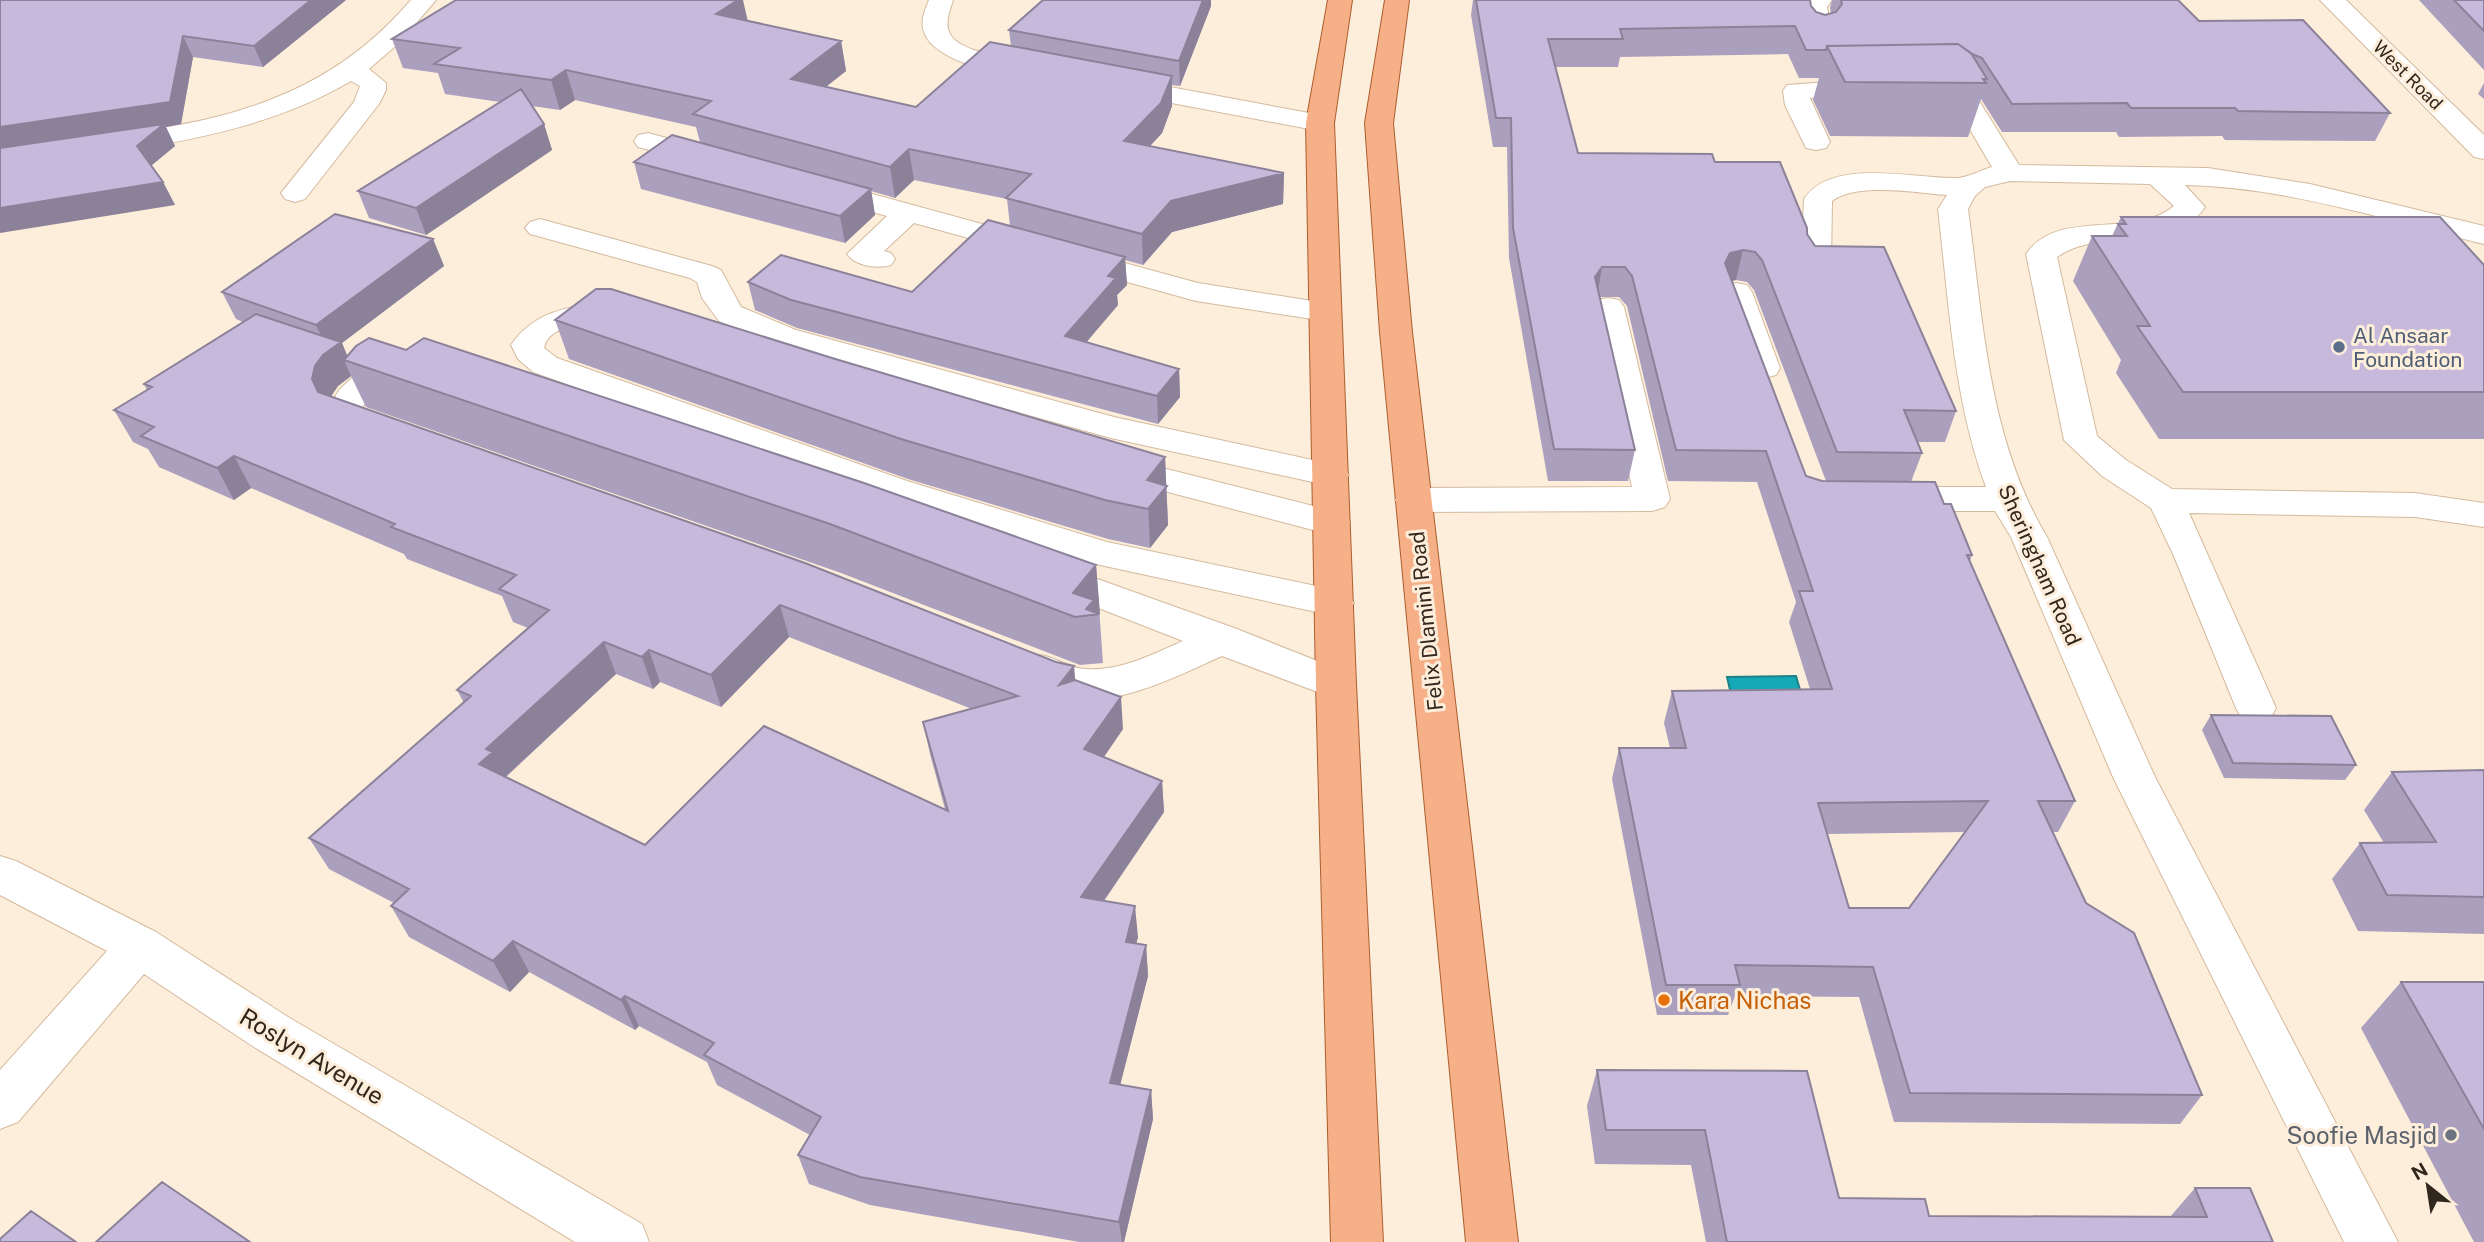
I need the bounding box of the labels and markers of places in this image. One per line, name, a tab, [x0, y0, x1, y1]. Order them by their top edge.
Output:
place label: Al Ansaar Foundation	[2353, 323, 2463, 372]
marker: Al Ansaar Foundation	[2331, 339, 2347, 355]
place label: Kara Nichas	[1678, 986, 1812, 1014]
marker: Kara Nichas	[1656, 992, 1672, 1008]
place label: Soofie Masjid	[2286, 1121, 2437, 1149]
marker: Soofie Masjid	[2443, 1127, 2459, 1143]

